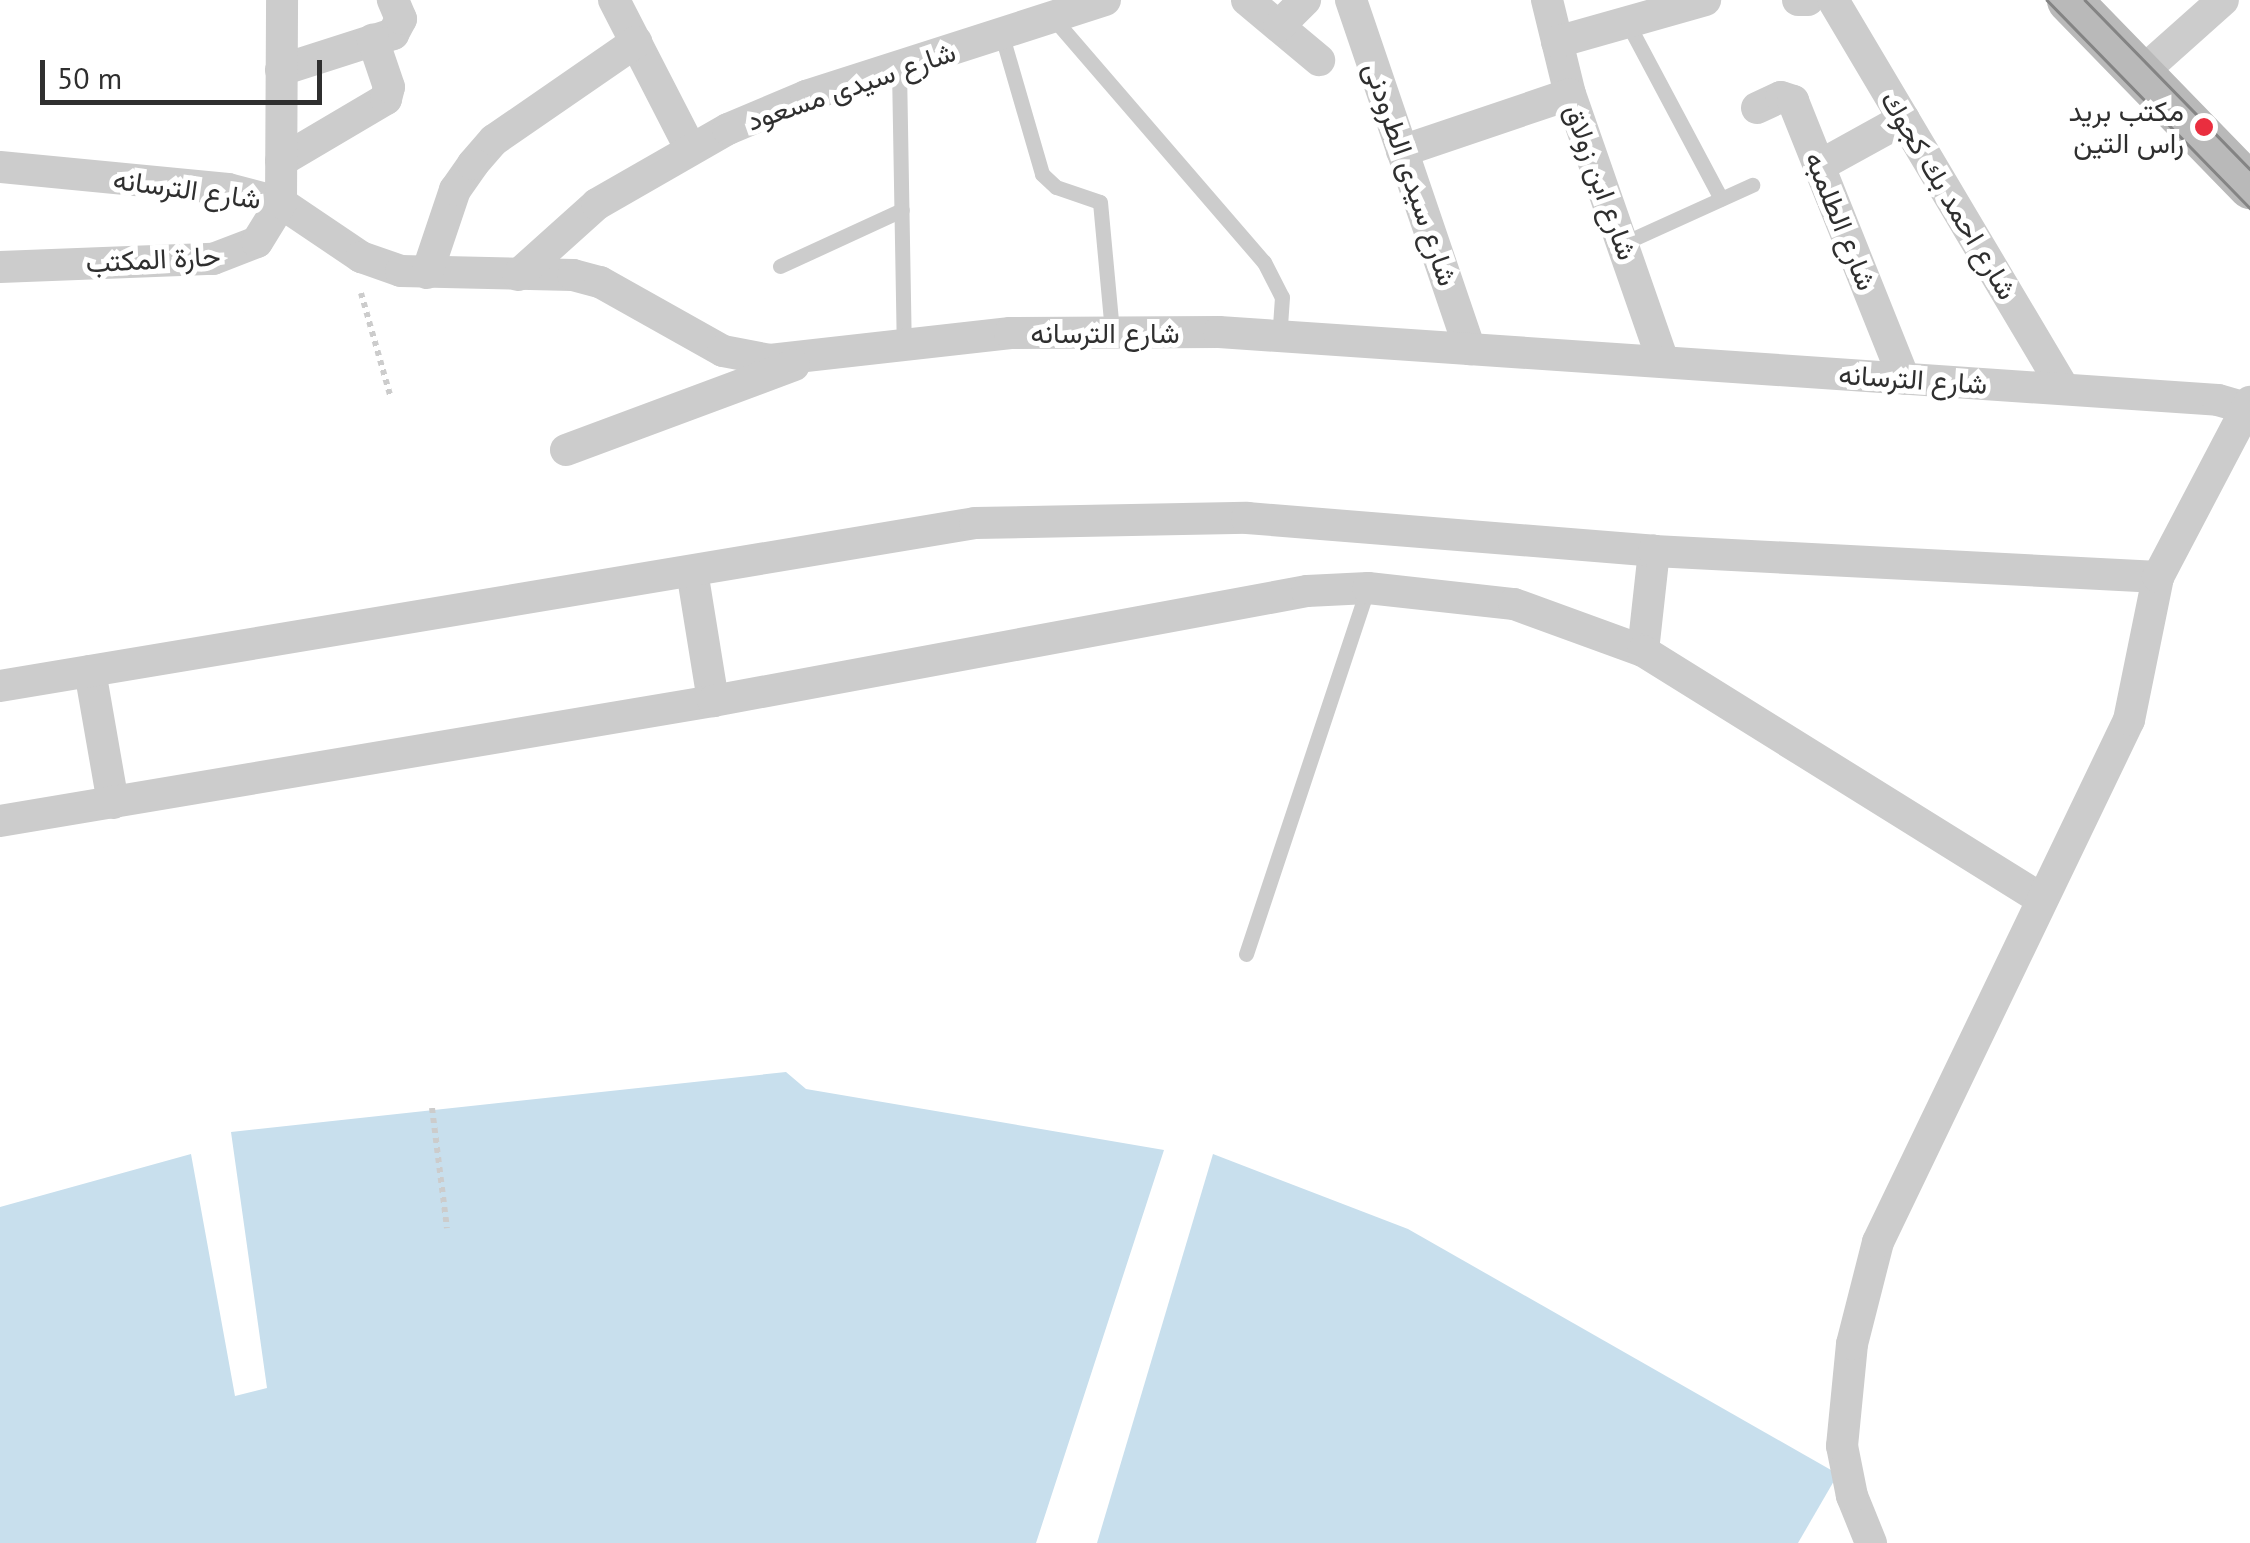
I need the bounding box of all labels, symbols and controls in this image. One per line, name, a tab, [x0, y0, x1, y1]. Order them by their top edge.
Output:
street label: شارع سيدى مسعود	[742, 35, 960, 137]
scale bar	[45, 40, 328, 102]
text: 50 m	[57, 58, 122, 97]
street label: شارع سيدى الطرودنى	[1357, 58, 1465, 290]
street label: شارع احمد بك كجوك	[1873, 85, 2025, 305]
place label: مكتب بريد راس التين	[2069, 94, 2184, 160]
street label: شارع ابن زولاق	[1557, 100, 1645, 264]
marker: مكتب بريد راس التين	[2193, 116, 2215, 138]
street label: شارع الطلمبه	[1798, 147, 1884, 295]
street label: شارع الترسانه	[111, 162, 263, 216]
street label: حارة المكتب	[85, 239, 221, 279]
street label: شارع الترسانه	[1031, 316, 1179, 350]
street label: شارع الترسانه	[1838, 357, 1988, 401]

